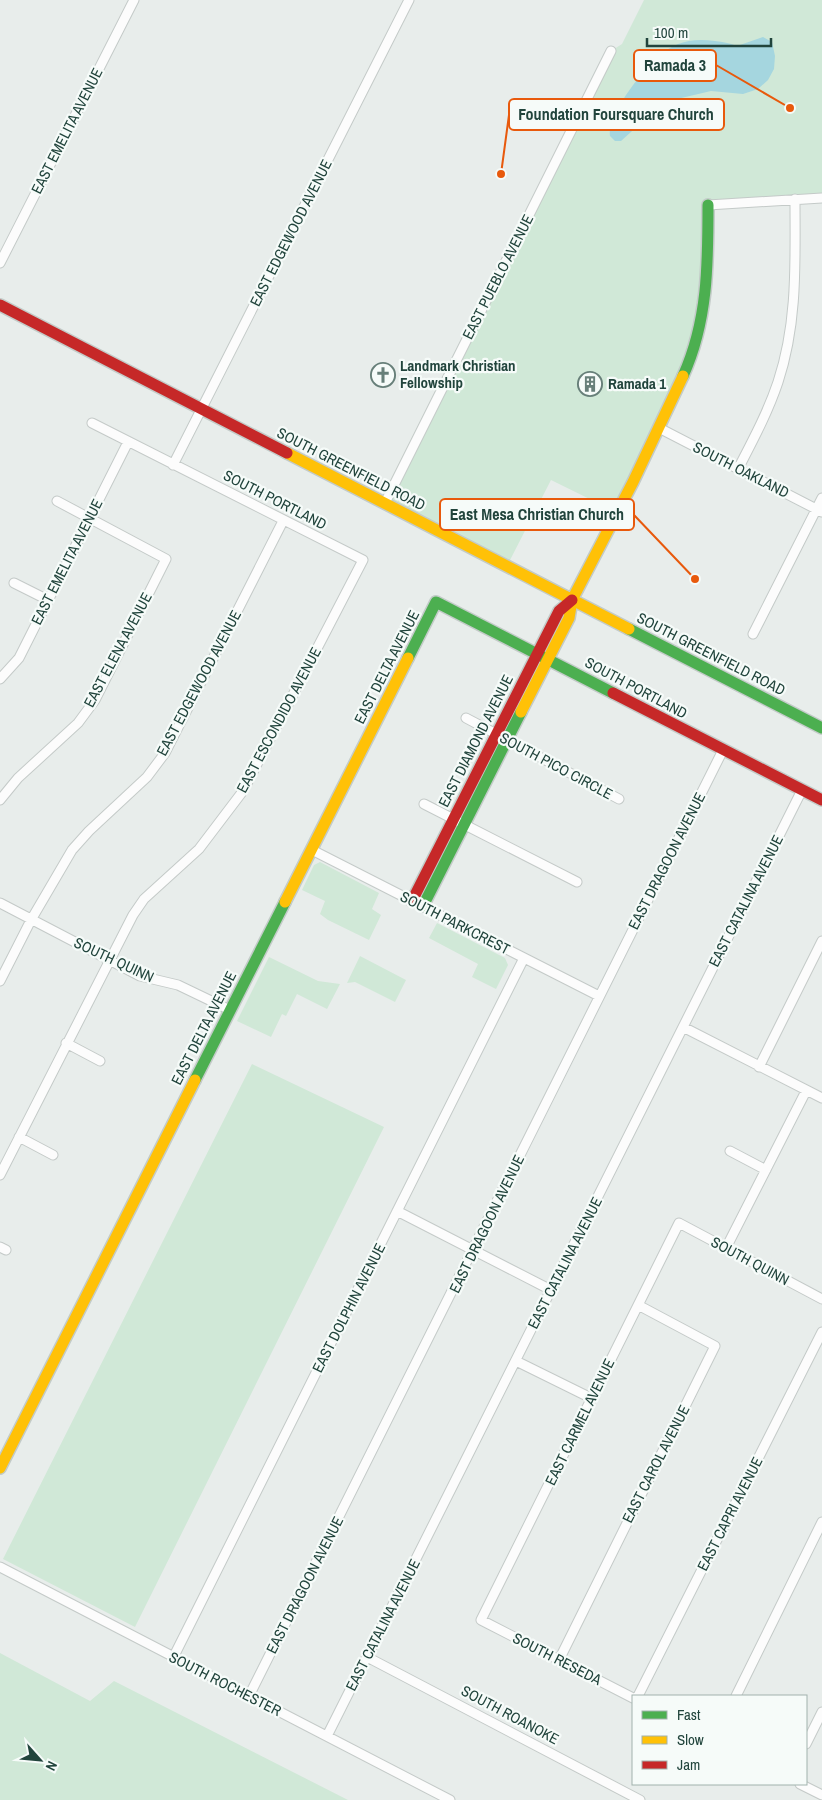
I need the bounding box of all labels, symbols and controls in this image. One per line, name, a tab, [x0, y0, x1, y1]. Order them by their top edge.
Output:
scale bar	[647, 15, 771, 47]
text: 100 m	[654, 22, 688, 43]
callout: Ramada 3	[634, 50, 716, 81]
text: Ramada 3	[644, 54, 706, 76]
street label: EAST EMELITA AVENUE	[26, 64, 107, 197]
callout: Foundation Foursquare Church	[509, 99, 724, 130]
text: Foundation Foursquare Church	[518, 103, 714, 125]
street label: EAST EDGEWOOD AVENUE	[244, 156, 337, 310]
street label: EAST PUEBLO AVENUE	[457, 211, 538, 343]
place label: Landmark Christian Fellowship	[400, 355, 516, 393]
church icon: Landmark Christian Fellowship	[370, 362, 396, 388]
building icon: Ramada 1	[577, 371, 603, 397]
place label: Ramada 1	[608, 373, 666, 394]
street label: SOUTH GREENFIELD ROAD	[273, 422, 429, 515]
street label: SOUTH OAKLAND	[690, 436, 793, 503]
street label: SOUTH PORTLAND	[220, 464, 331, 535]
street label: EAST EMELITA AVENUE	[26, 495, 107, 628]
callout: East Mesa Christian Church	[440, 499, 634, 530]
text: East Mesa Christian Church	[450, 503, 624, 525]
street label: EAST ELENA AVENUE	[78, 589, 157, 711]
street label: EAST EDGEWOOD AVENUE	[151, 606, 246, 759]
street label: EAST DELTA AVENUE	[349, 606, 424, 727]
street label: SOUTH GREENFIELD ROAD	[633, 607, 789, 700]
street label: EAST ESCONDIDO AVENUE	[231, 643, 326, 796]
street label: SOUTH PORTLAND	[581, 652, 691, 723]
street label: EAST DIAMOND AVENUE	[433, 671, 518, 811]
street label: SOUTH PICO CIRCLE	[496, 727, 616, 804]
street label: EAST DRAGOON AVENUE	[623, 789, 710, 933]
street label: EAST CATALINA AVENUE	[703, 831, 788, 970]
street label: SOUTH PARKCREST	[397, 886, 514, 960]
street label: SOUTH QUINN	[71, 932, 158, 987]
street label: EAST DELTA AVENUE	[166, 967, 241, 1088]
street label: EAST DRAGOON AVENUE	[444, 1151, 529, 1296]
street label: EAST CATALINA AVENUE	[522, 1193, 607, 1332]
street label: SOUTH QUINN	[707, 1231, 793, 1290]
street label: EAST DOLPHIN AVENUE	[307, 1240, 390, 1376]
street label: EAST CARMEL AVENUE	[540, 1355, 619, 1489]
street label: EAST CAROL AVENUE	[617, 1401, 694, 1526]
street label: EAST CAPRI AVENUE	[692, 1453, 767, 1574]
street label: EAST DRAGOON AVENUE	[261, 1513, 348, 1657]
street label: EAST CATALINA AVENUE	[340, 1555, 425, 1694]
street label: SOUTH RESEDA	[509, 1627, 606, 1690]
street label: SOUTH ROCHESTER	[165, 1646, 285, 1721]
street label: SOUTH ROANOKE	[458, 1680, 563, 1749]
legend	[632, 1695, 807, 1785]
text: Fast	[677, 1704, 701, 1725]
text: Slow	[677, 1729, 704, 1750]
north arrow	[15, 1735, 65, 1785]
text: Jam	[677, 1754, 700, 1775]
text: N	[42, 1758, 61, 1774]

